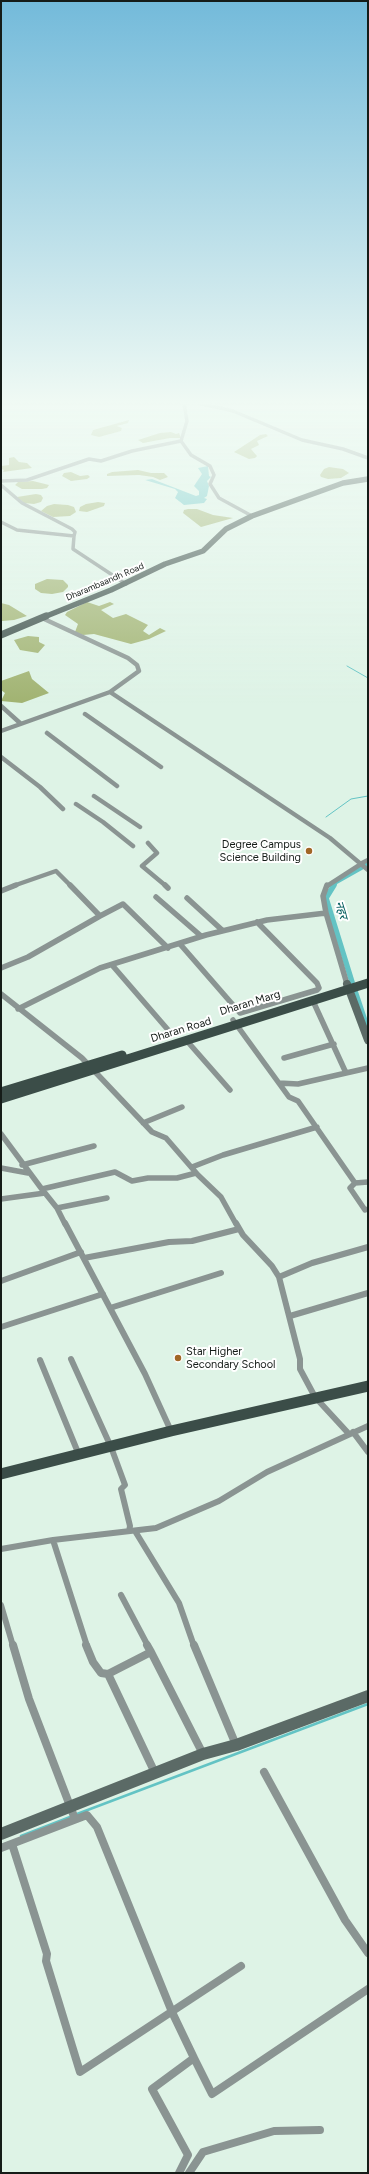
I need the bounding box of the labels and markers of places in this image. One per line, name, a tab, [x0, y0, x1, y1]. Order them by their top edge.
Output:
place label: Degree Campus Science Building	[220, 838, 301, 864]
marker: Degree Campus Science Building	[304, 846, 314, 856]
place label: Star Higher Secondary School	[186, 1345, 276, 1371]
marker: Star Higher Secondary School	[173, 1353, 183, 1363]

